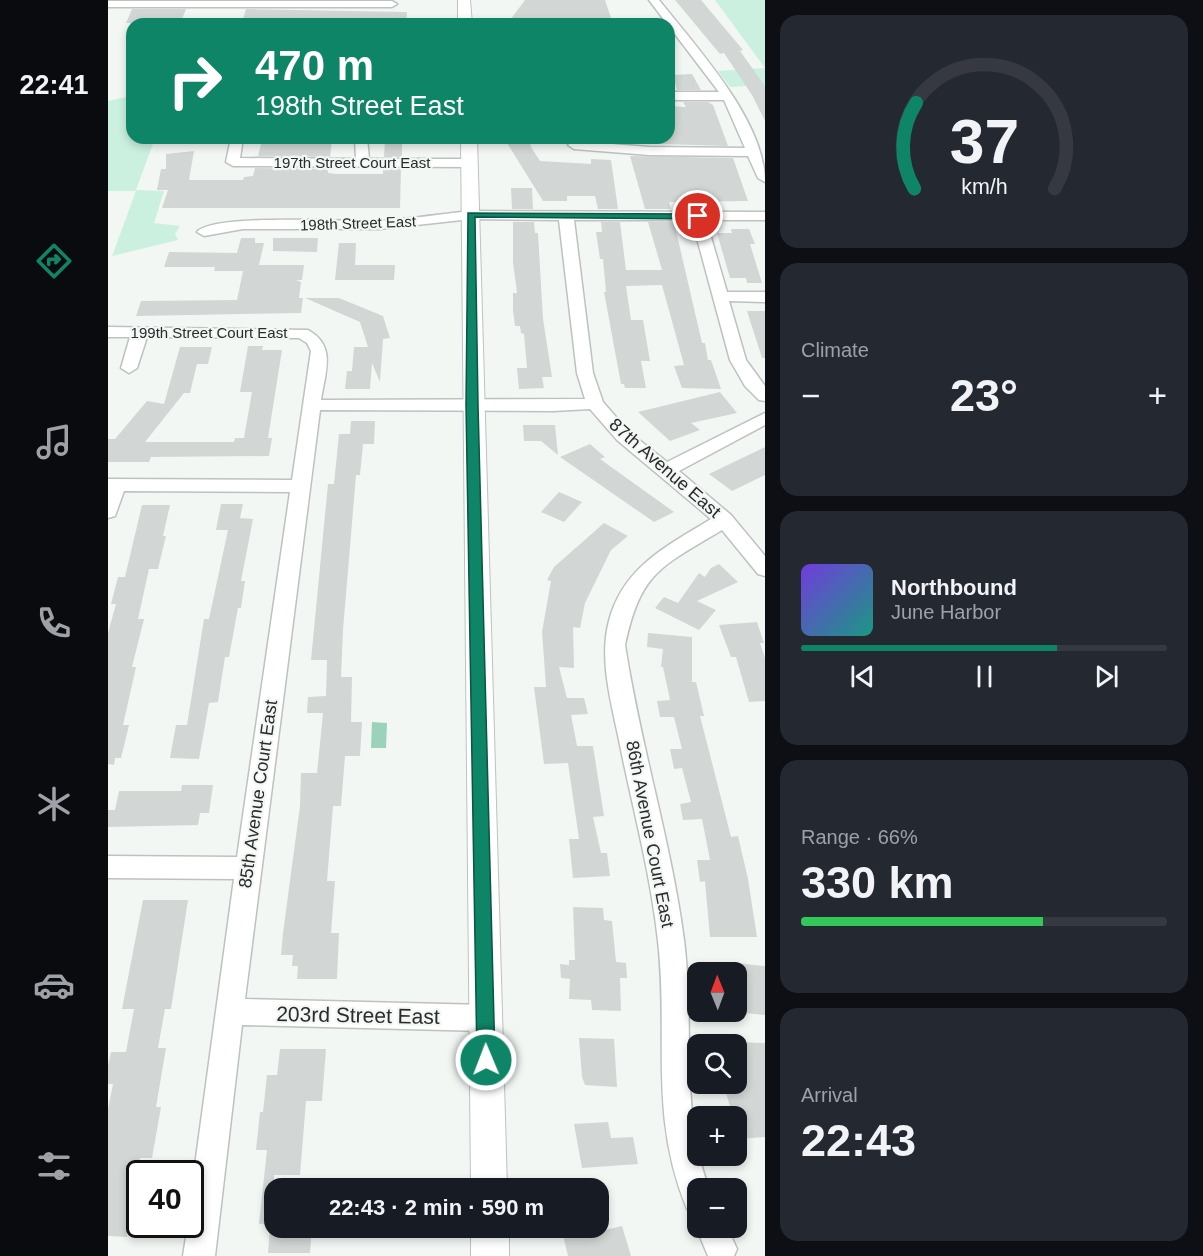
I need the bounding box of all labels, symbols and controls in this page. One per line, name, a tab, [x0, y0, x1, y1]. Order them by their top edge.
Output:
icon: right	[156, 42, 234, 120]
text: 470 m	[255, 42, 374, 89]
text: 22:41	[19, 70, 89, 100]
text: 198th Street East	[255, 91, 464, 121]
text: 37	[949, 107, 1019, 176]
street label: 197th Street Court East	[274, 154, 431, 171]
text: km/h	[961, 175, 1007, 199]
pin	[672, 190, 723, 241]
icon: arrive	[681, 199, 714, 232]
street label: 198th Street East	[300, 212, 417, 234]
icon: directions	[33, 240, 75, 282]
street label: 199th Street Court East	[131, 324, 288, 341]
text: Climate	[801, 339, 869, 361]
text: 23°	[950, 370, 1018, 421]
text: −	[801, 377, 820, 414]
text: +	[1148, 377, 1167, 414]
street label: 87th Avenue East	[605, 414, 725, 522]
icon: music	[33, 421, 75, 463]
text: Northbound	[891, 575, 1017, 600]
text: June Harbor	[891, 601, 1001, 623]
icon: phone	[33, 602, 75, 644]
icon: previous	[846, 660, 879, 693]
icon: pause	[968, 660, 1001, 693]
icon: next	[1090, 660, 1123, 693]
street label: 85th Avenue Court East	[235, 699, 281, 889]
street label: 86th Avenue Court East	[622, 739, 678, 929]
icon: climate	[33, 783, 75, 825]
text: Range · 66%	[801, 826, 918, 848]
text: 330 km	[801, 857, 954, 908]
north arrow	[687, 962, 747, 1022]
map controls	[687, 962, 747, 1238]
icon: car	[33, 964, 75, 1006]
street label: 203rd Street East	[276, 1002, 440, 1028]
position arrow	[454, 1028, 518, 1092]
button: search	[687, 1034, 747, 1094]
text: Arrival	[801, 1084, 858, 1106]
button: +	[687, 1106, 747, 1166]
text: 22:43	[801, 1115, 916, 1166]
icon: filters	[33, 1145, 75, 1187]
speed limit sign: 40	[126, 1160, 204, 1238]
button: −	[687, 1178, 747, 1238]
text: 22:43 · 2 min · 590 m	[329, 1195, 544, 1220]

